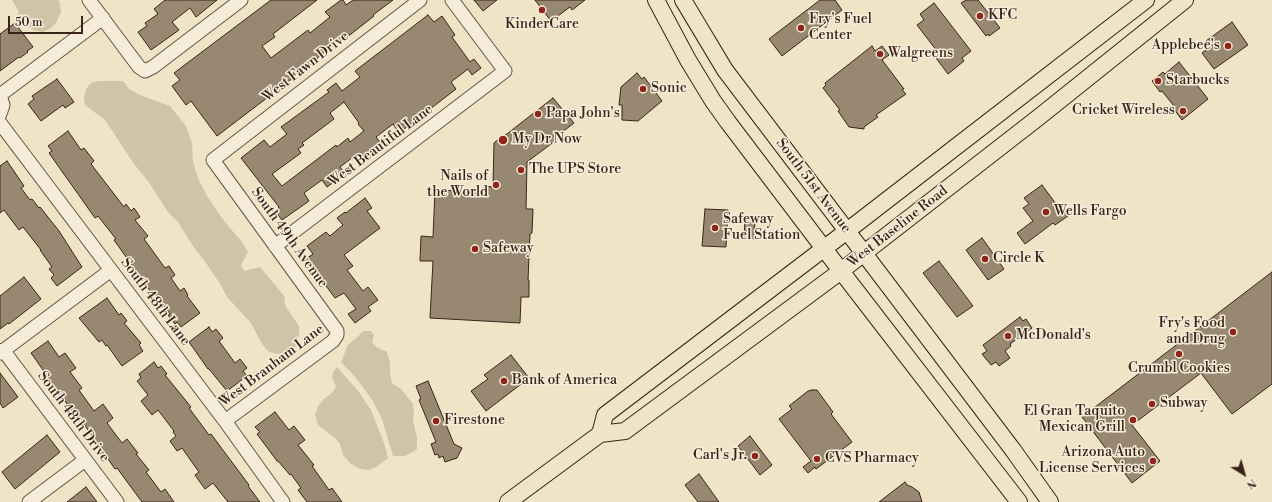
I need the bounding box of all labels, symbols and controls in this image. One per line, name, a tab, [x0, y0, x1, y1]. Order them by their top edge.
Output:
marker: KinderCare	[537, 5, 547, 15]
scale bar	[10, 8, 85, 34]
place label: KFC	[988, 8, 1017, 24]
marker: KFC	[975, 11, 985, 21]
place label: Fry's Fuel Center	[809, 12, 872, 44]
text: 50 m	[15, 15, 43, 30]
place label: KinderCare	[505, 17, 579, 33]
marker: Fry's Fuel Center	[796, 23, 806, 33]
street label: West Fawn Drive	[260, 28, 352, 106]
place label: Applebee's	[1152, 38, 1220, 54]
marker: Applebee's	[1223, 41, 1233, 51]
place label: Walgreens	[888, 46, 953, 62]
marker: Walgreens	[875, 49, 885, 59]
place label: Starbucks	[1166, 73, 1229, 89]
marker: Starbucks	[1153, 76, 1163, 86]
place label: Sonic	[651, 81, 687, 97]
marker: Sonic	[638, 84, 648, 94]
street label: West Beautiful Lane	[325, 101, 437, 191]
place label: Cricket Wireless	[1072, 103, 1175, 119]
place label: Papa John's	[546, 106, 620, 122]
marker: Cricket Wireless	[1178, 106, 1188, 116]
marker: Papa John's	[533, 109, 543, 119]
place label: My Dr Now	[512, 132, 581, 148]
marker: My Dr Now	[497, 134, 509, 146]
street label: South 51st Avenue	[772, 135, 854, 237]
place label: The UPS Store	[529, 162, 621, 178]
marker: The UPS Store	[516, 165, 526, 175]
place label: Nails of the World	[427, 169, 488, 202]
marker: Nails of the World	[491, 180, 501, 190]
street label: West Baseline Road	[845, 183, 951, 271]
street label: South 49th Avenue	[247, 185, 331, 291]
place label: Wells Fargo	[1054, 204, 1127, 220]
marker: Wells Fargo	[1041, 207, 1051, 217]
place label: Safeway Fuel Station	[723, 212, 800, 244]
marker: Safeway Fuel Station	[710, 223, 720, 233]
place label: Safeway	[483, 241, 533, 257]
marker: Safeway	[470, 244, 480, 254]
place label: Circle K	[993, 251, 1044, 267]
marker: Circle K	[980, 254, 990, 264]
street label: South 48th Lane	[117, 255, 193, 349]
place label: Fry's Food and Drug	[1159, 316, 1225, 348]
street label: West Branham Lane	[216, 321, 328, 411]
marker: Fry's Food and Drug	[1228, 327, 1238, 337]
place label: McDonald's	[1016, 328, 1091, 344]
marker: McDonald's	[1003, 331, 1013, 341]
marker: Crumbl Cookies	[1174, 349, 1184, 359]
place label: Crumbl Cookies	[1128, 361, 1230, 377]
street label: South 48th Drive	[33, 368, 113, 466]
place label: Bank of America	[512, 373, 617, 389]
marker: Bank of America	[499, 376, 509, 386]
place label: Subway	[1160, 396, 1207, 412]
marker: Subway	[1147, 399, 1157, 409]
place label: El Gran Taquito Mexican Grill	[1024, 404, 1125, 436]
place label: Firestone	[444, 413, 505, 429]
marker: El Gran Taquito Mexican Grill	[1128, 415, 1138, 425]
marker: Firestone	[431, 416, 441, 426]
place label: Arizona Auto License Services	[1039, 445, 1145, 478]
place label: Carl's Jr.	[693, 448, 747, 464]
marker: Carl's Jr.	[750, 451, 760, 461]
place label: CVS Pharmacy	[825, 451, 919, 467]
marker: CVS Pharmacy	[812, 454, 822, 464]
north arrow	[1224, 454, 1264, 494]
marker: Arizona Auto License Services	[1148, 456, 1158, 466]
text: N	[1244, 475, 1259, 492]

